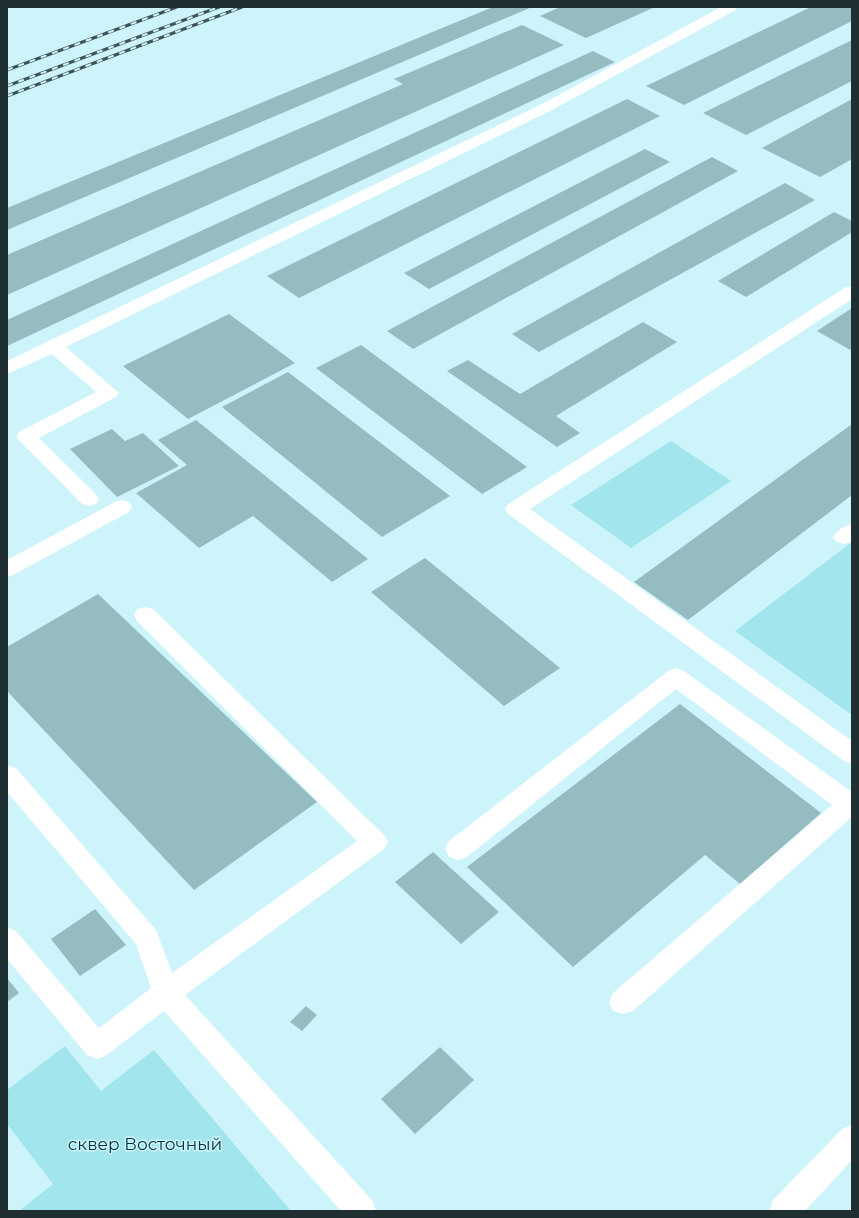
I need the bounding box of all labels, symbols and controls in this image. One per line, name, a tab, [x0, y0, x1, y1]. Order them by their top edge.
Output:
park label: сквер Восточный	[68, 1134, 222, 1154]

